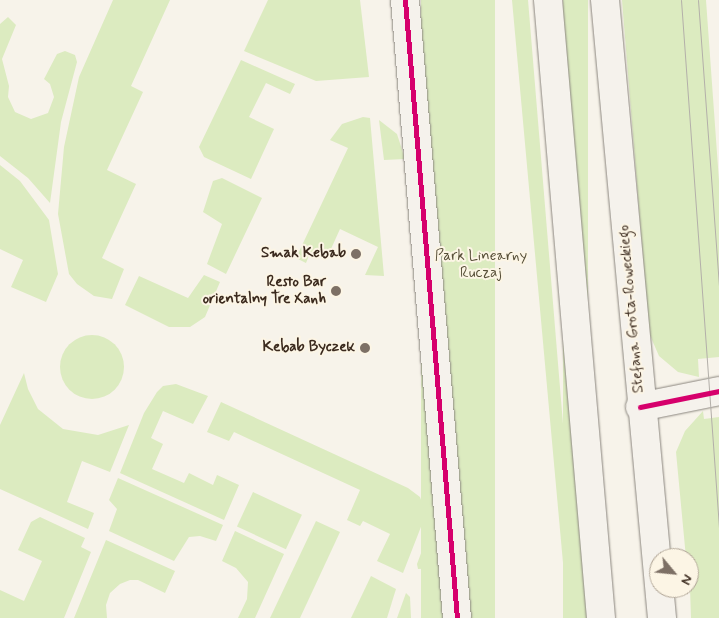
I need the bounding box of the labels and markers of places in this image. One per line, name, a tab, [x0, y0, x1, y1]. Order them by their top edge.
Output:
place label: Smak Kebab	[262, 245, 346, 263]
marker: Smak Kebab	[350, 248, 362, 260]
place label: Resto Bar orientalny Tre Xanh	[202, 273, 326, 308]
marker: Resto Bar orientalny Tre Xanh	[330, 285, 342, 297]
place label: Kebab Byczek	[262, 339, 355, 357]
marker: Kebab Byczek	[359, 342, 371, 354]

